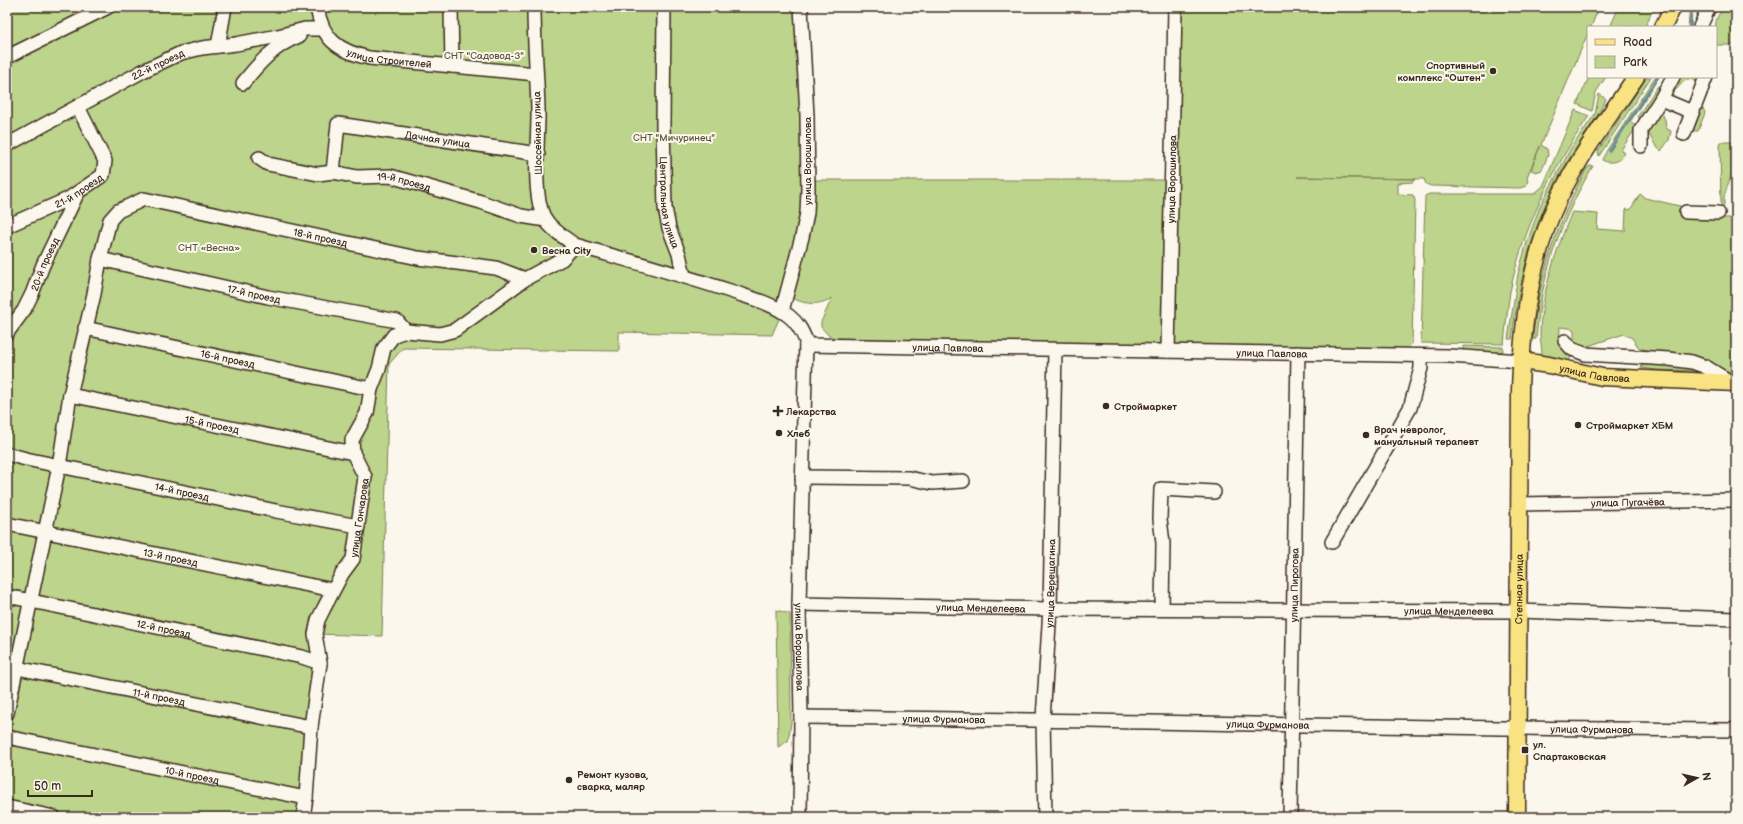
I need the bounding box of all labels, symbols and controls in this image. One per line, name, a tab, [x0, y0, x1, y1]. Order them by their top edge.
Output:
legend	[1587, 26, 1717, 78]
text: Road	[1623, 35, 1652, 50]
street label: улица Строителей	[345, 46, 432, 71]
street label: 22-й проезд	[130, 47, 186, 83]
park label: СНТ "Садовод-3"	[444, 50, 524, 62]
text: Park	[1623, 55, 1647, 70]
place label: Спортивный комплекс "Оштен"	[1397, 60, 1485, 84]
marker: Спортивный комплекс "Оштен"	[1488, 66, 1498, 76]
street label: Шоссейная улица	[531, 91, 545, 175]
street label: улица Ворошилова	[802, 117, 814, 205]
street label: Дачная улица	[404, 129, 471, 151]
park label: СНТ "Мичуринец"	[633, 132, 715, 144]
street label: улица Ворошилова	[1166, 135, 1179, 223]
street label: Центральная улица	[657, 156, 681, 250]
street label: 19-й проезд	[377, 171, 432, 194]
street label: 21-й проезд	[53, 172, 106, 211]
street label: 18-й проезд	[292, 226, 348, 250]
street label: 20-й проезд	[29, 236, 62, 293]
park label: СНТ «Весна»	[178, 242, 240, 254]
marker: Весна City	[529, 245, 539, 255]
place label: Весна City	[542, 245, 591, 257]
street label: 17-й проезд	[226, 283, 281, 306]
street label: улица Павлова	[912, 342, 984, 355]
street label: улица Павлова	[1236, 347, 1308, 361]
street label: 16-й проезд	[199, 348, 256, 371]
street label: улица Павлова	[1558, 363, 1630, 385]
marker: Строймаркет	[1101, 401, 1111, 411]
place label: Строймаркет	[1114, 401, 1177, 413]
marker: Лекарства	[773, 406, 783, 416]
place label: Лекарства	[785, 406, 836, 418]
street label: 15-й проезд	[184, 414, 240, 436]
marker: Строймаркет ХБМ	[1573, 420, 1583, 430]
place label: Строймаркет ХБМ	[1586, 420, 1673, 432]
place label: Врач невролог, мануальный терапевт	[1374, 424, 1479, 448]
marker: Хлеб	[774, 428, 784, 438]
place label: Хлеб	[786, 428, 810, 440]
marker: Врач невролог, мануальный терапевт	[1361, 430, 1371, 440]
street label: улица Гончарова	[348, 477, 372, 558]
street label: 14-й проезд	[154, 481, 210, 504]
street label: улица Пугачёва	[1591, 496, 1665, 510]
street label: улица Верещагина	[1044, 539, 1058, 628]
street label: 13-й проезд	[142, 547, 199, 569]
street label: улица Пирогова	[1288, 548, 1302, 622]
street label: Степная улица	[1513, 554, 1526, 624]
street label: улица Менделеева	[936, 602, 1026, 616]
street label: улица Ворошилова	[792, 603, 806, 691]
street label: улица Менделеева	[1404, 606, 1494, 618]
street label: 12-й проезд	[135, 618, 192, 641]
street label: 11-й проезд	[132, 686, 186, 709]
street label: улица Фурманова	[902, 713, 986, 726]
street label: улица Фурманова	[1226, 719, 1310, 732]
street label: улица Фурманова	[1550, 724, 1634, 736]
place label: ул. Спартаковская	[1533, 739, 1606, 763]
marker: ул. Спартаковская	[1520, 745, 1530, 755]
north arrow	[1677, 758, 1717, 798]
street label: 10-й проезд	[164, 764, 220, 787]
place label: Ремонт кузова, сварка, маляр	[577, 769, 648, 793]
scale bar	[28, 772, 92, 798]
text: N	[1699, 772, 1713, 782]
marker: Ремонт кузова, сварка, маляр	[564, 775, 574, 785]
text: 50 m	[34, 779, 61, 794]

